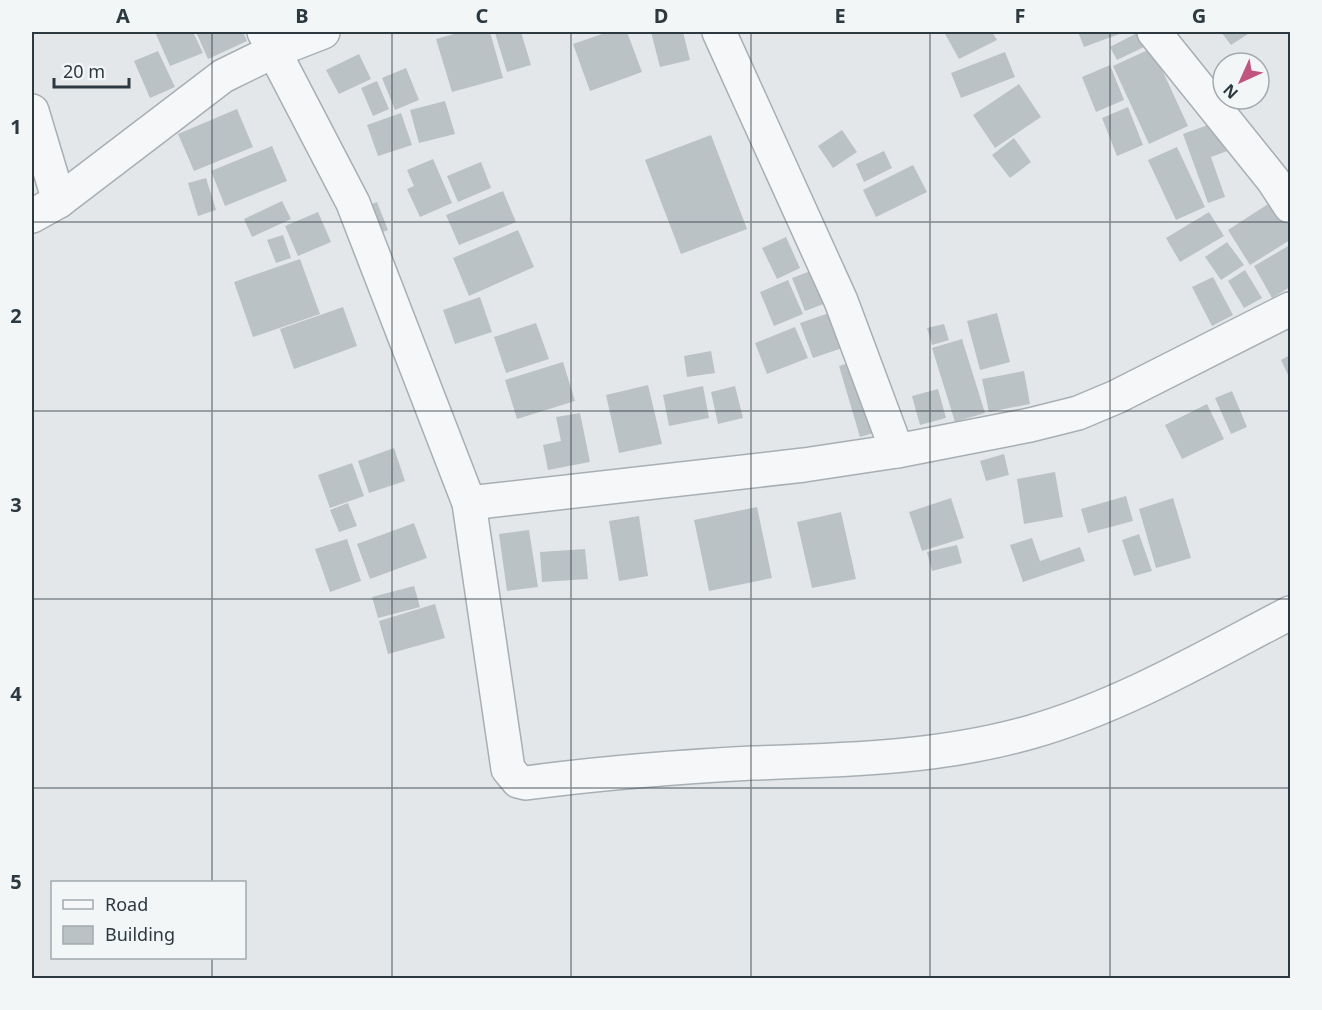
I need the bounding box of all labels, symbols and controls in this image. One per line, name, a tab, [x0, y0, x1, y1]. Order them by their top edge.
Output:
text: A	[116, 2, 130, 29]
text: B	[295, 2, 309, 29]
text: C	[476, 2, 489, 29]
text: D	[654, 2, 668, 29]
text: E	[834, 2, 846, 29]
text: F	[1015, 2, 1025, 29]
text: G	[1192, 2, 1206, 29]
scale bar	[54, 51, 129, 89]
north arrow	[1211, 51, 1271, 111]
text: 20 m	[63, 59, 105, 83]
text: N	[1218, 79, 1243, 104]
text: 1	[10, 113, 22, 140]
text: 2	[10, 302, 22, 329]
text: 3	[10, 491, 22, 518]
text: 4	[10, 680, 22, 707]
text: 5	[10, 868, 22, 895]
legend	[51, 881, 246, 959]
text: Road	[105, 892, 148, 916]
text: Building	[105, 922, 175, 946]

